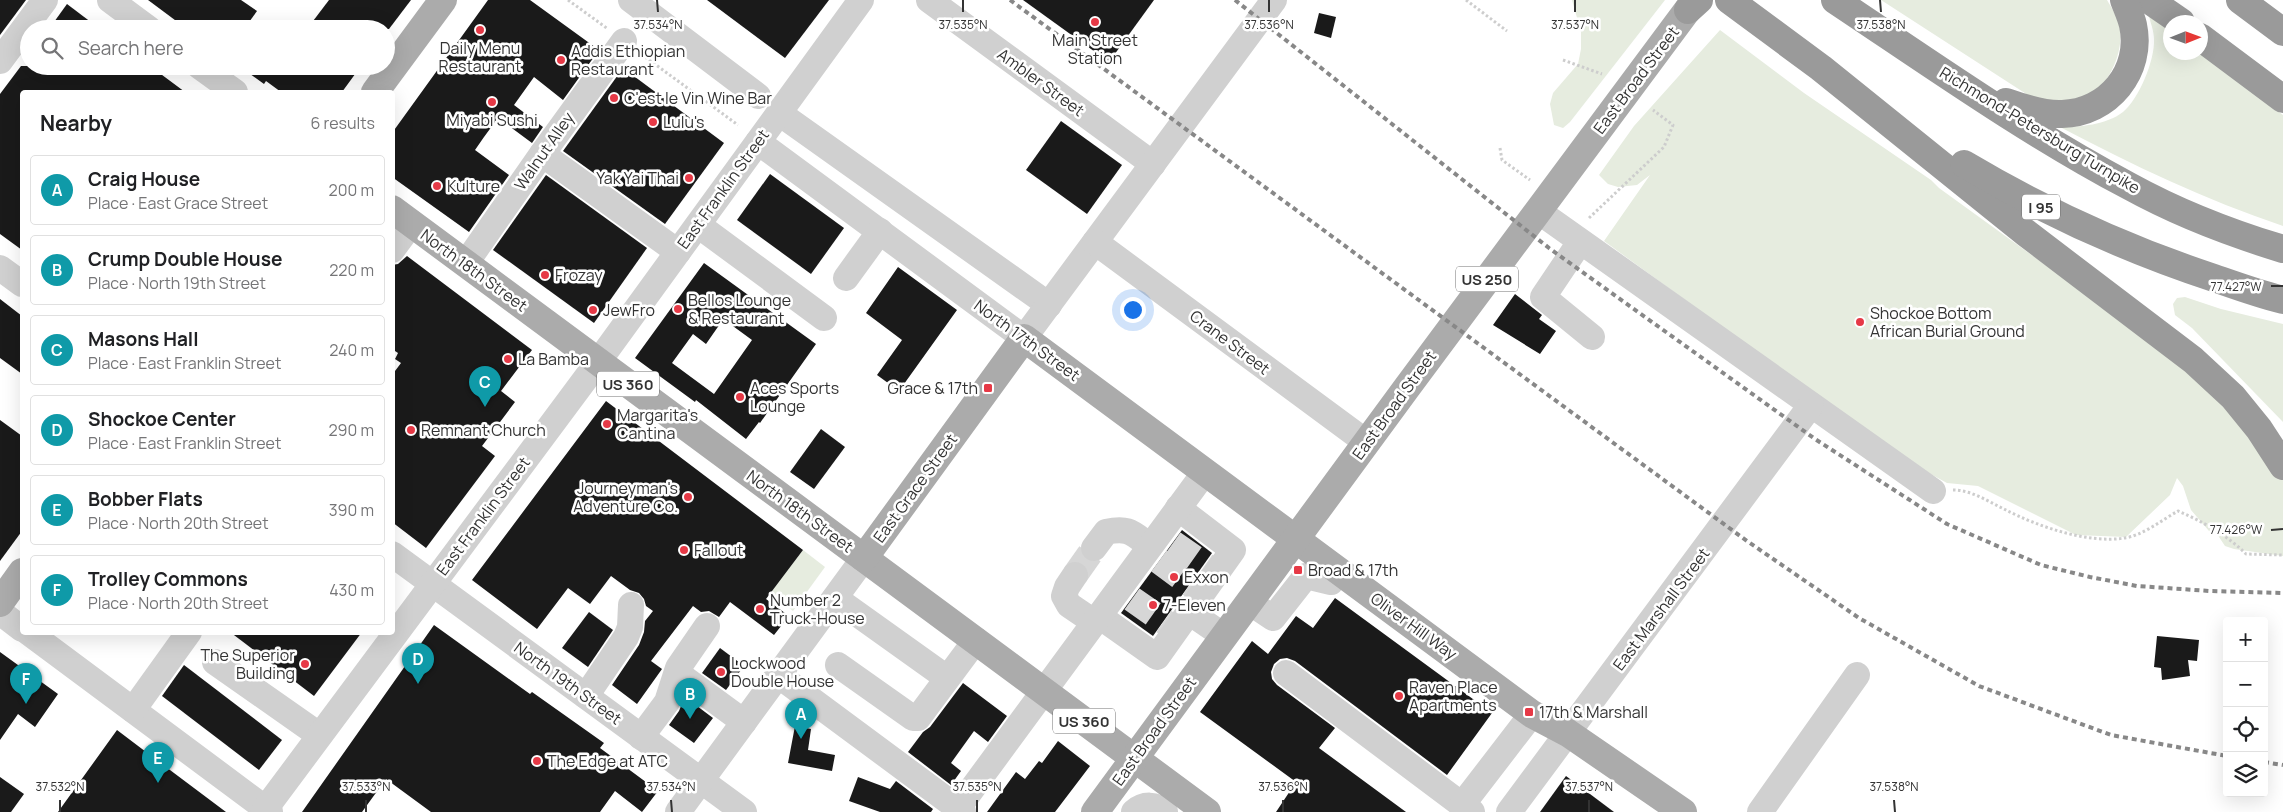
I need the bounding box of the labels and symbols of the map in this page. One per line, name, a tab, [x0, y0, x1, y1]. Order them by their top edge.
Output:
north arrow	[2163, 15, 2208, 60]
text: 37.534°N	[633, 16, 683, 33]
text: 37.535°N	[938, 16, 988, 33]
marker: Main Street Station	[1089, 16, 1101, 28]
text: 37.536°N	[1244, 16, 1294, 33]
text: 37.537°N	[1551, 16, 1599, 33]
text: 37.538°N	[1856, 16, 1906, 33]
street label: East Broad Street	[1588, 22, 1684, 138]
marker: Daily Menu Restaurant	[474, 24, 486, 36]
place label: Main Street Station	[1052, 29, 1138, 69]
place label: Daily Menu Restaurant	[439, 37, 521, 77]
place label: Addis Ethiopian Restaurant	[571, 40, 685, 80]
street label: Ambler Street	[993, 43, 1089, 121]
marker: Addis Ethiopian Restaurant	[555, 54, 567, 66]
street label: Richmond-Petersburg Turnpike	[1936, 61, 2144, 199]
place label: C'est le Vin Wine Bar	[624, 87, 772, 109]
marker: C'est le Vin Wine Bar	[608, 92, 620, 104]
marker: Miyabi Sushi	[486, 96, 498, 108]
street label: Walnut Alley	[509, 107, 579, 194]
place label: Miyabi Sushi	[446, 109, 538, 131]
place label: Lulu's	[663, 111, 704, 133]
marker: Lulu's	[647, 116, 659, 128]
street label: East Franklin Street	[672, 125, 774, 253]
place label: Yak Yai Thai	[596, 167, 679, 189]
marker: Yak Yai Thai	[683, 172, 695, 184]
place label: Kulture	[447, 175, 500, 197]
marker: Kulture	[431, 180, 443, 192]
road number: I 95	[2022, 194, 2060, 220]
street label: North 18th Street	[416, 224, 532, 316]
place label: Frozay	[555, 264, 603, 286]
road number: US 250	[1456, 266, 1518, 292]
marker: Frozay	[539, 269, 551, 281]
text: 77.427°W	[2210, 278, 2262, 295]
place label: Bellos Lounge & Restaurant	[688, 289, 791, 329]
street label: North 17th Street	[970, 294, 1084, 386]
your location	[1120, 297, 1146, 323]
place label: JewFro	[603, 299, 655, 321]
place label: Shockoe Bottom African Burial Ground	[1870, 302, 2025, 342]
marker: Bellos Lounge & Restaurant	[672, 303, 684, 315]
marker: JewFro	[587, 304, 599, 316]
street label: Crane Street	[1186, 305, 1274, 379]
marker: Shockoe Bottom African Burial Ground	[1854, 316, 1866, 328]
street label: East Broad Street	[1347, 346, 1441, 464]
place label: La Bamba	[518, 348, 589, 370]
marker: La Bamba	[502, 353, 514, 365]
pin: C	[469, 366, 501, 407]
road number: US 360	[597, 372, 659, 396]
place label: Aces Sports Lounge	[750, 377, 839, 417]
place label: Grace & 17th	[887, 377, 978, 399]
marker: Grace & 17th	[982, 382, 994, 394]
marker: Aces Sports Lounge	[734, 391, 746, 403]
place label: Margarita's Cantina	[617, 404, 698, 444]
marker: Margarita's Cantina	[601, 418, 613, 430]
place label: Remnant Church	[421, 419, 546, 441]
marker: Remnant Church	[405, 424, 417, 436]
street label: East Grace Street	[868, 429, 962, 547]
street label: East Franklin Street	[431, 452, 535, 580]
street label: North 18th Street	[742, 465, 858, 557]
place label: Journeyman's Adventure Co.	[573, 477, 678, 517]
marker: Journeyman's Adventure Co.	[682, 491, 694, 503]
text: 77.426°W	[2210, 521, 2263, 538]
place label: Fallout	[694, 539, 743, 561]
street label: East Marshall Street	[1608, 543, 1714, 675]
marker: Fallout	[678, 544, 690, 556]
place label: Broad & 17th	[1308, 559, 1398, 581]
marker: Broad & 17th	[1292, 564, 1304, 576]
place label: Exxon	[1184, 566, 1229, 588]
marker: Exxon	[1168, 571, 1180, 583]
street label: Oliver Hill Way	[1366, 587, 1462, 665]
place label: Number 2 Truck-House	[770, 589, 865, 629]
place label: 7-Eleven	[1163, 594, 1226, 616]
marker: 7-Eleven	[1147, 599, 1159, 611]
marker: Number 2 Truck-House	[754, 603, 766, 615]
street label: North 19th Street	[510, 637, 626, 729]
pin: D	[402, 643, 434, 684]
place label: The Superior Building	[200, 644, 295, 684]
place label: Lockwood Double House	[731, 652, 834, 692]
marker: The Superior Building	[299, 658, 311, 670]
pin: F	[10, 663, 42, 704]
marker: Lockwood Double House	[715, 666, 727, 678]
street label: East Broad Street	[1107, 672, 1201, 790]
place label: Raven Place Apartments	[1409, 676, 1498, 716]
pin: B	[674, 678, 706, 719]
marker: Raven Place Apartments	[1393, 690, 1405, 702]
pin: A	[785, 698, 817, 739]
place label: 17th & Marshall	[1539, 701, 1648, 723]
marker: 17th & Marshall	[1523, 706, 1535, 718]
road number: US 360	[1053, 708, 1115, 734]
pin: E	[142, 742, 174, 783]
place label: The Edge at ATC	[547, 750, 668, 772]
marker: The Edge at ATC	[531, 755, 543, 767]
text: 37.532°N	[36, 778, 84, 795]
text: 37.533°N	[342, 778, 390, 795]
text: 37.534°N	[646, 778, 696, 795]
text: 37.535°N	[952, 778, 1002, 795]
text: 37.536°N	[1258, 778, 1308, 795]
text: 37.537°N	[1565, 778, 1613, 795]
text: 37.538°N	[1869, 778, 1919, 795]

